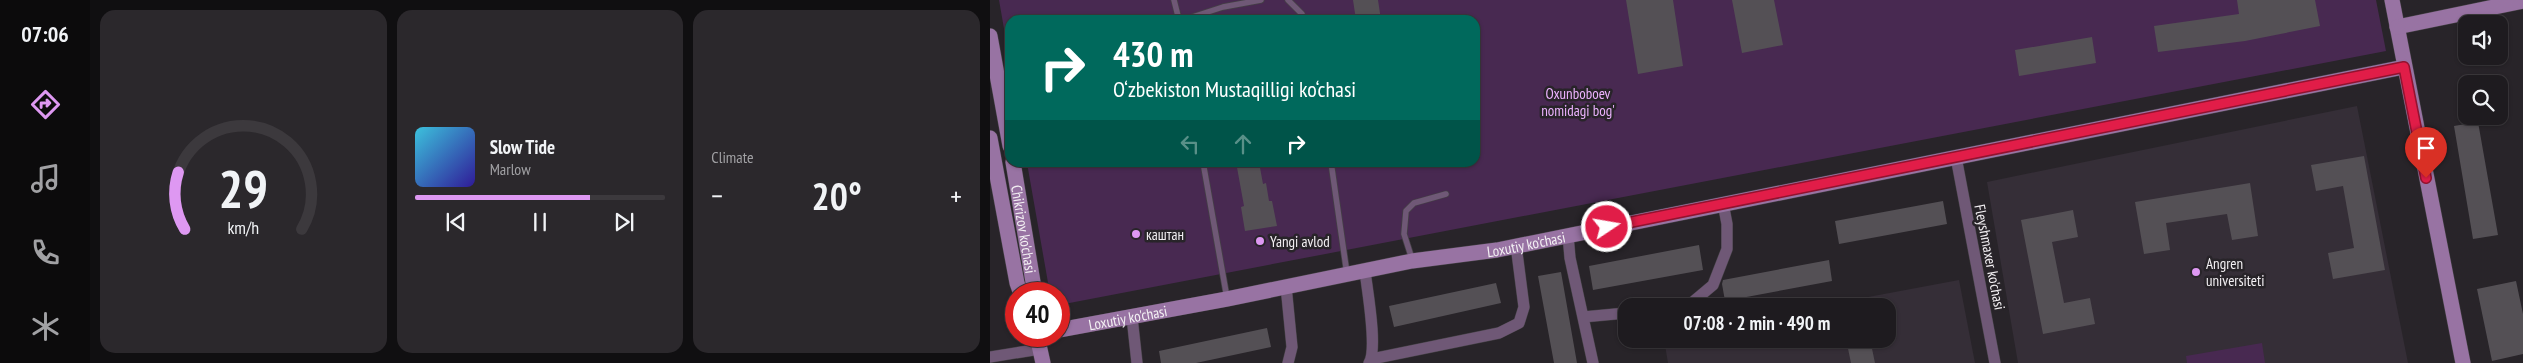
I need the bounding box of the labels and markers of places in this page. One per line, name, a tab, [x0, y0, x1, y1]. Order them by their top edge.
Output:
pin	[2405, 127, 2447, 178]
place label: каштан	[1146, 225, 1184, 244]
marker: каштан	[1130, 228, 1142, 240]
place label: Yangi avlod	[1270, 232, 1330, 251]
marker: Yangi avlod	[1254, 235, 1266, 247]
place label: Angren universiteti	[2206, 254, 2264, 290]
marker: Angren universiteti	[2190, 266, 2202, 278]

